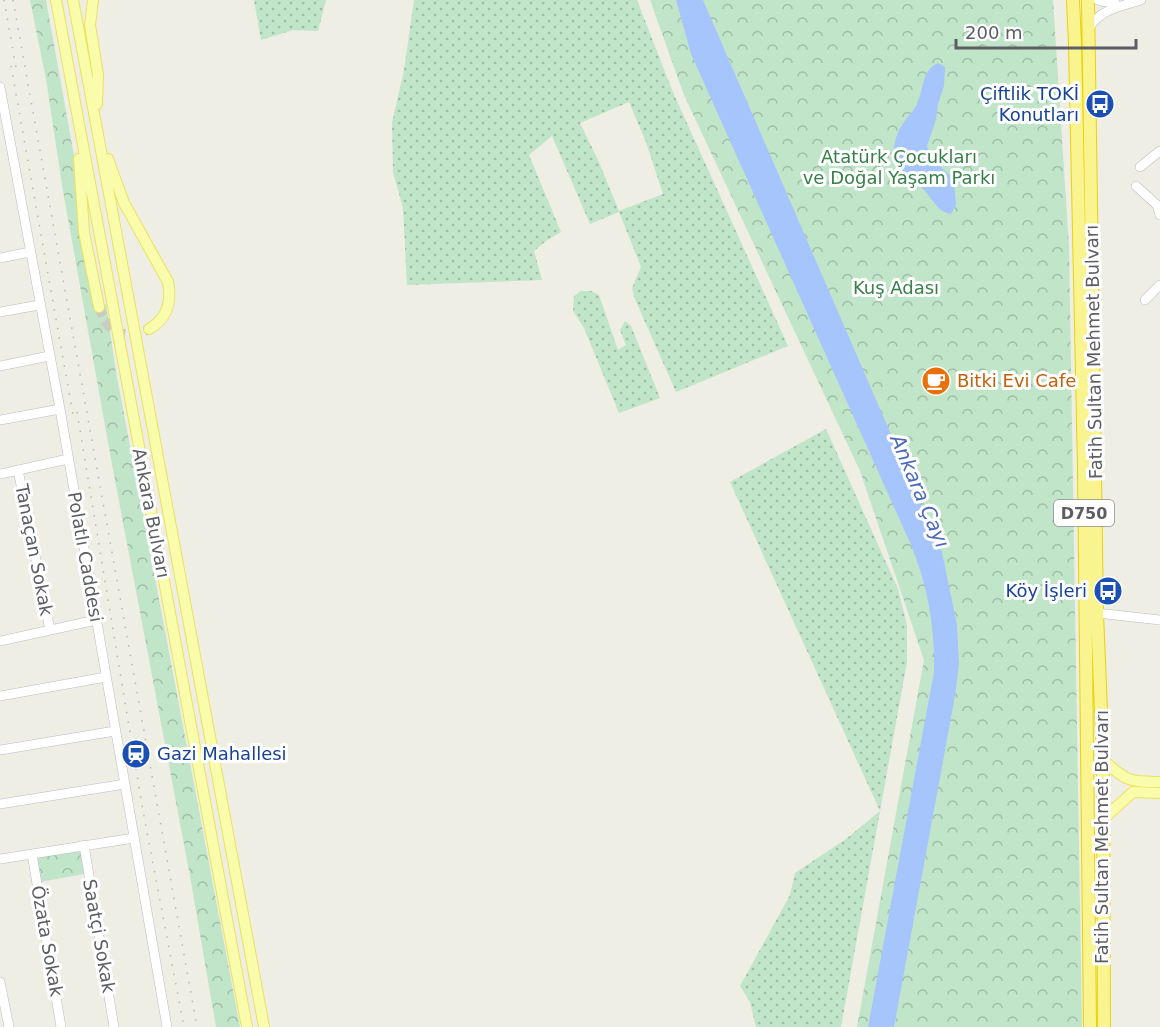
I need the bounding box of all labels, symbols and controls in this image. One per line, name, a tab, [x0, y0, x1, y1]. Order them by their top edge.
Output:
scale bar	[956, 12, 1136, 50]
text: 200 m	[965, 22, 1023, 43]
place label: Çiftlik TOKİ Konutları	[980, 83, 1079, 125]
bus stop icon: Çiftlik TOKİ Konutları	[1084, 88, 1116, 120]
park label: Atatürk Çocukları ve Doğal Yaşam Parkı	[803, 146, 995, 188]
street label: Fatih Sultan Mehmet Bulvarı	[1081, 225, 1106, 479]
park label: Kuş Adası	[853, 277, 939, 298]
cafe icon: Bitki Evi Cafe	[920, 365, 952, 397]
place label: Bitki Evi Cafe	[957, 370, 1076, 391]
water label: Ankara Çayı	[885, 429, 955, 551]
street label: Ankara Bulvarı	[129, 446, 174, 580]
street label: Tanaçan Sokak	[11, 481, 58, 618]
street label: Polatlı Caddesi	[64, 490, 107, 624]
road number: D750	[1054, 500, 1114, 526]
bus stop icon: Köy İşleri	[1092, 575, 1124, 607]
place label: Köy İşleri	[1006, 580, 1087, 601]
street label: Fatih Sultan Mehmet Bulvarı	[1091, 710, 1112, 964]
station icon: Gazi Mahallesi	[120, 738, 152, 770]
place label: Gazi Mahallesi	[157, 743, 287, 764]
street label: Saatçi Sokak	[79, 877, 120, 995]
street label: Özata Sokak	[27, 884, 68, 999]

